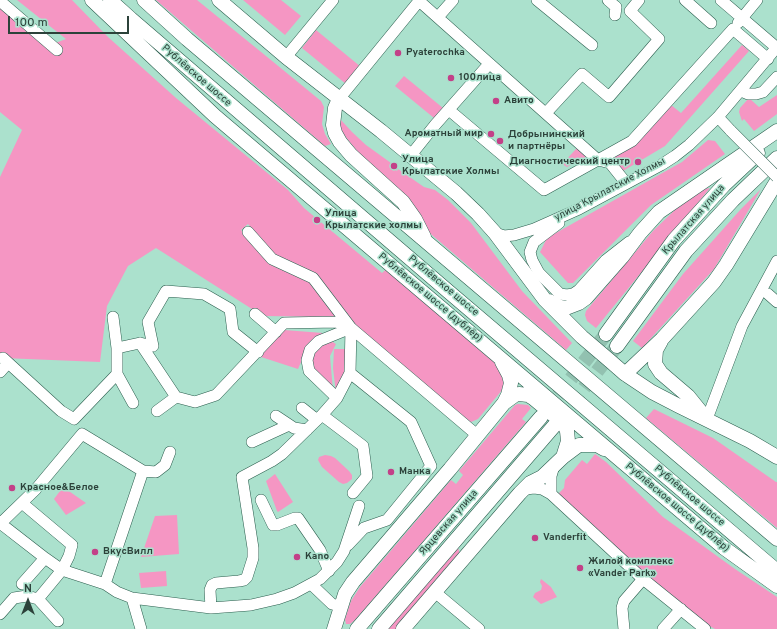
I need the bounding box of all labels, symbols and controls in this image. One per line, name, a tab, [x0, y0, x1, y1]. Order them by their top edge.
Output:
scale bar	[10, 8, 131, 34]
text: 100 m	[15, 15, 48, 31]
street label: Рублёвское шоссе	[159, 43, 233, 109]
place label: Pyaterochka	[406, 47, 465, 59]
marker: Pyaterochka	[393, 48, 403, 58]
place label: 100лица	[459, 72, 501, 84]
marker: 100лица	[446, 73, 456, 83]
place label: Авито	[504, 95, 534, 107]
marker: Авито	[491, 96, 501, 106]
place label: Ароматный мир	[405, 128, 483, 140]
marker: Ароматный мир	[486, 129, 496, 139]
place label: Добрынинский и партнёры	[508, 129, 585, 152]
marker: Добрынинский и партнёры	[495, 136, 505, 146]
place label: Улица Крылатские Холмы	[402, 154, 499, 178]
place label: Диагностический центр	[510, 156, 630, 168]
street label: улица Крылатские Холмы	[553, 156, 667, 224]
marker: Диагностический центр	[633, 157, 643, 167]
marker: Улица Крылатские Холмы	[389, 161, 399, 171]
street label: Крылатская улица	[660, 182, 728, 258]
place label: Улица Крылатские холмы	[325, 208, 422, 232]
marker: Улица Крылатские холмы	[312, 215, 322, 225]
street label: Рублёвское шоссе (дублёр)	[375, 251, 485, 345]
street label: Рублёвское шоссе	[405, 253, 481, 319]
street label: Рублёвское шоссе (дублёр)	[622, 461, 732, 555]
street label: Рублёвское шоссе	[651, 463, 727, 529]
place label: Манка	[399, 466, 431, 478]
marker: Манка	[386, 467, 396, 477]
place label: Красное&Белое	[20, 482, 99, 494]
marker: Красное&Белое	[7, 483, 17, 493]
street label: Ярцевская улица	[417, 488, 481, 558]
place label: Vanderfit	[543, 532, 587, 544]
marker: Vanderfit	[530, 533, 540, 543]
place label: ВкусВилл	[103, 546, 153, 558]
marker: ВкусВилл	[90, 547, 100, 557]
place label: Kano	[305, 551, 329, 563]
marker: Kano	[292, 552, 302, 562]
place label: Жилой комплекс «Vander Park»	[588, 556, 673, 580]
marker: Жилой комплекс «Vander Park»	[575, 563, 585, 573]
north arrow	[8, 581, 48, 621]
text: N	[24, 582, 32, 596]

